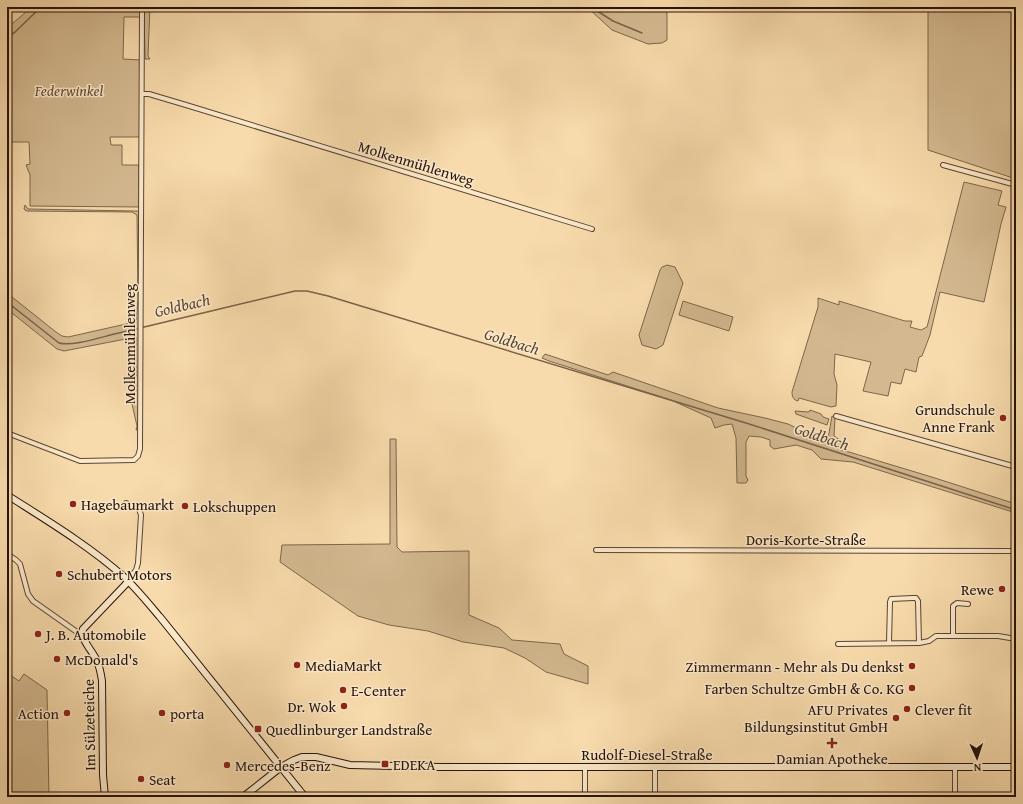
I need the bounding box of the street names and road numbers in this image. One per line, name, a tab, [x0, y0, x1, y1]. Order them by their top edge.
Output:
street label: Molkenmühlenweg	[355, 135, 477, 191]
street label: Molkenmühlenweg	[119, 283, 140, 404]
street label: Doris-Korte-Straße	[746, 529, 866, 550]
street label: Im Sülzeteiche	[78, 679, 100, 771]
street label: Rudolf-Diesel-Straße	[582, 744, 712, 765]

